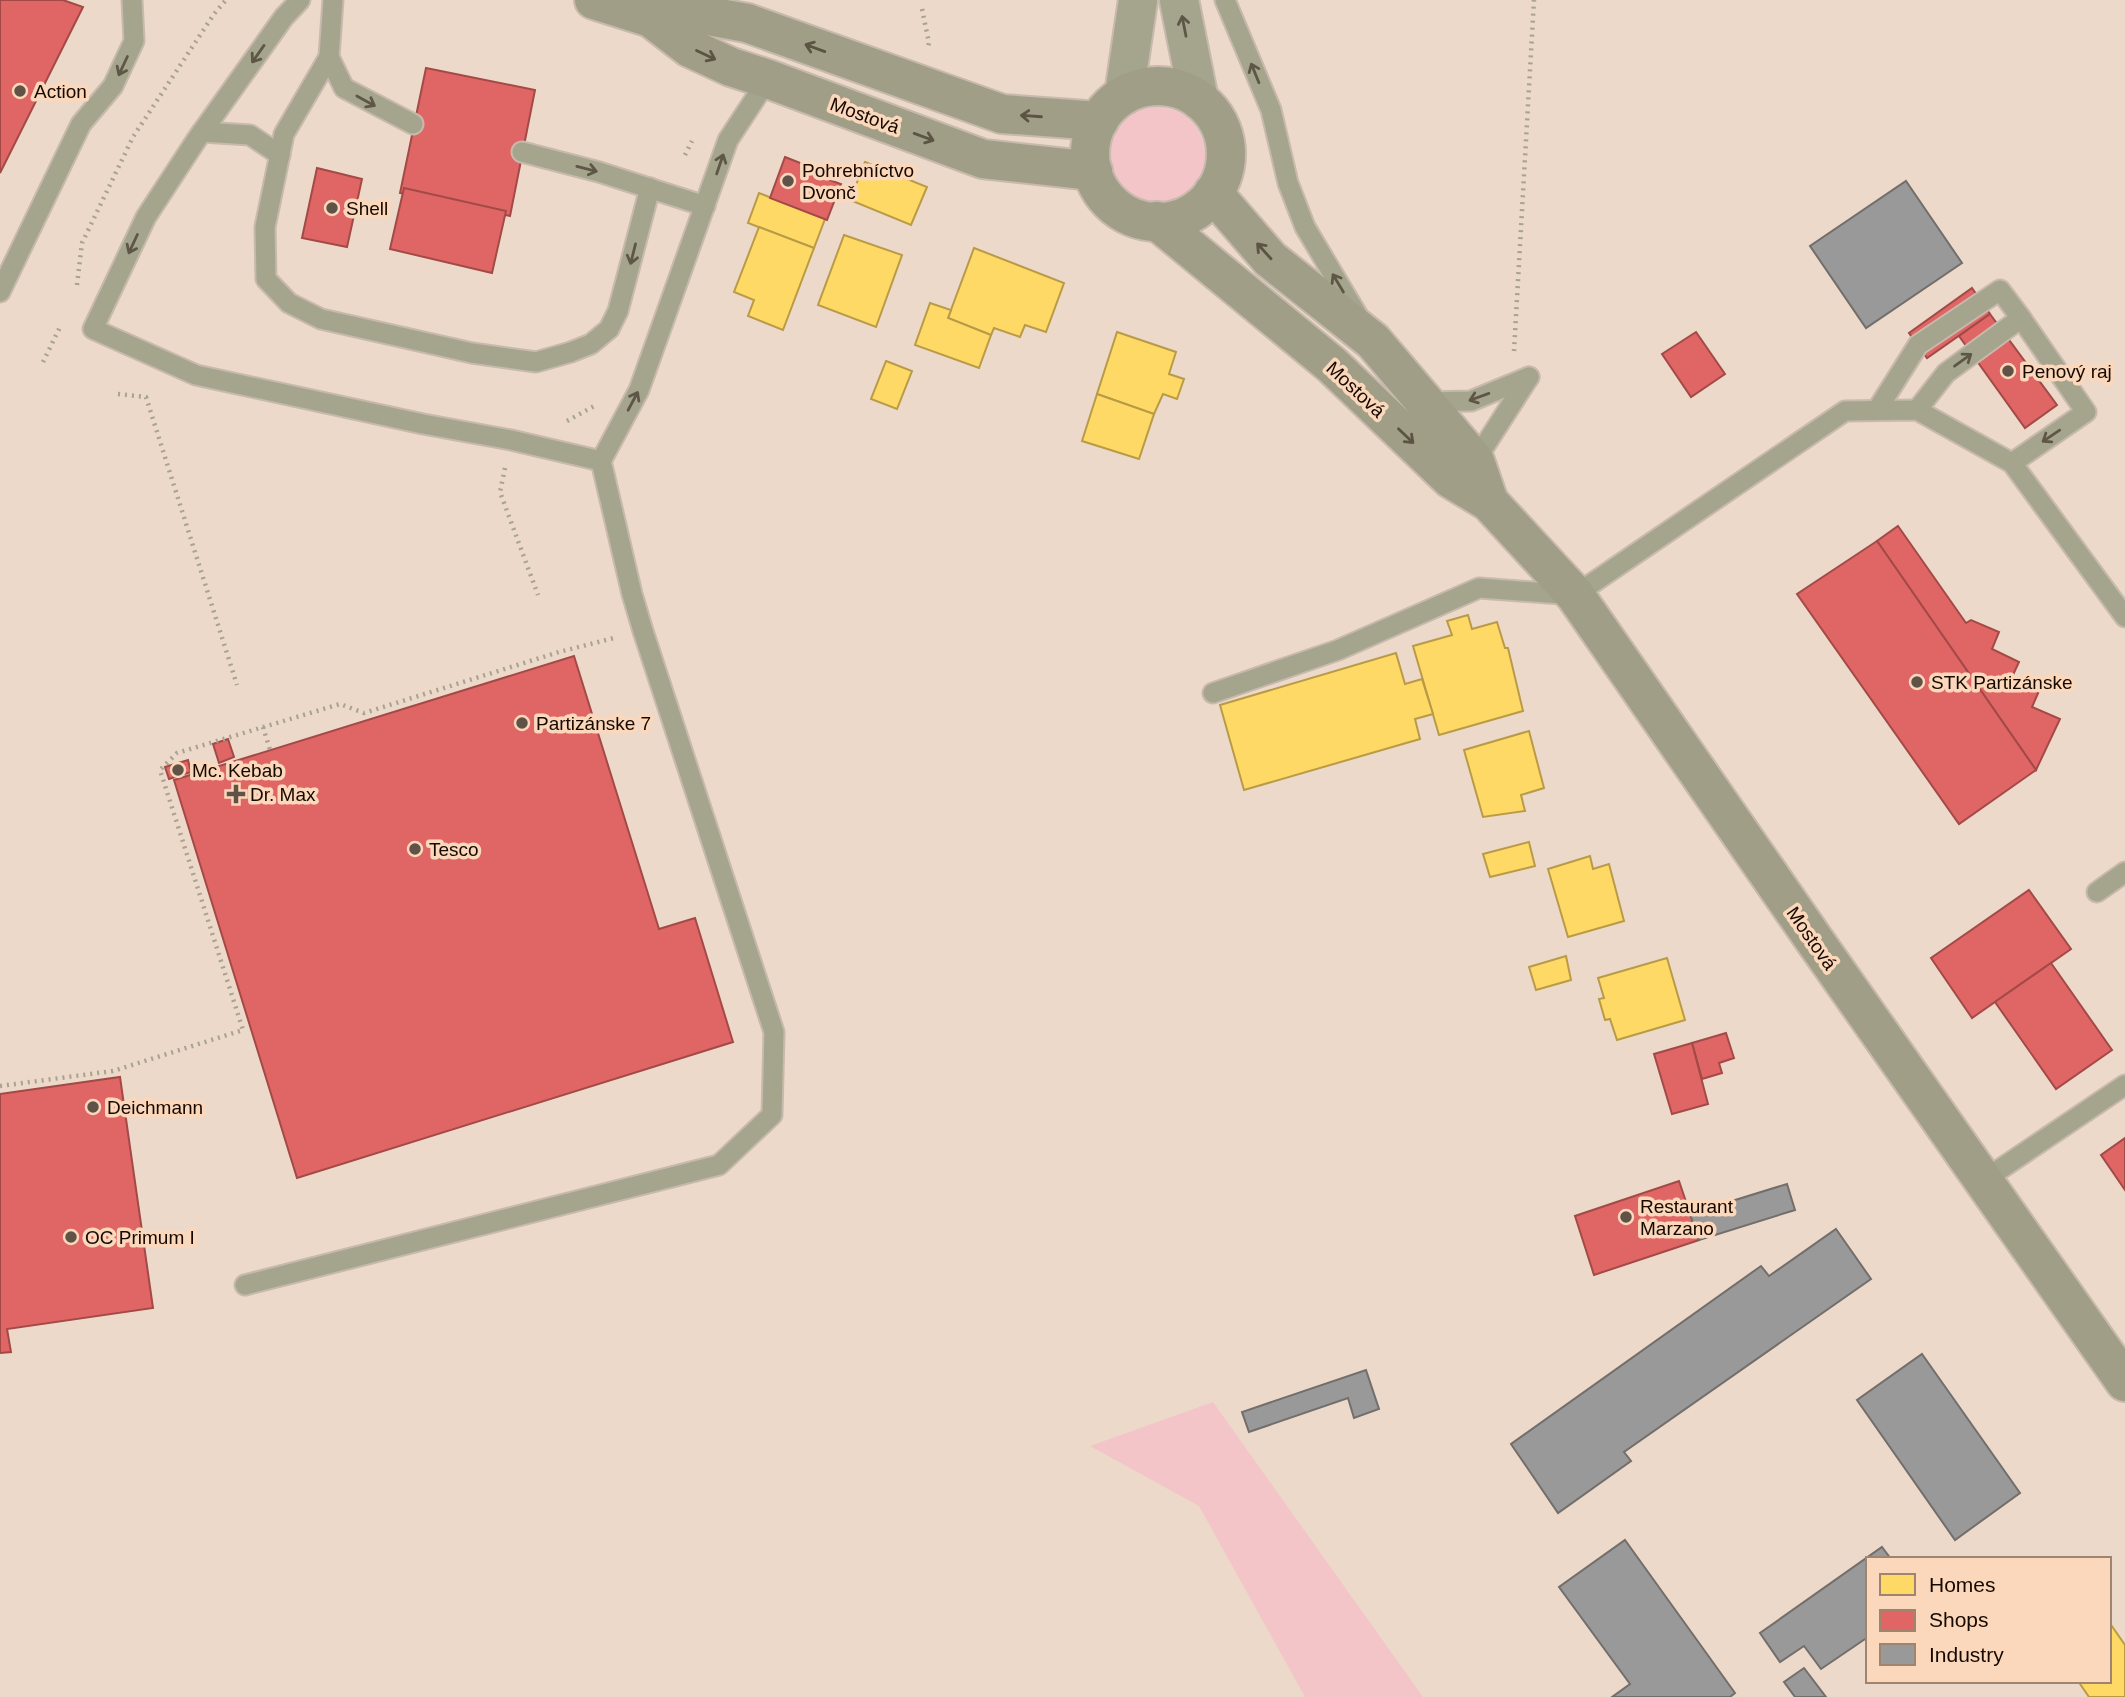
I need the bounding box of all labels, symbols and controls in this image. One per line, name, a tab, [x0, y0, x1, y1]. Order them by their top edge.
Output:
one-way arrow	[1177, 15, 1191, 38]
one-way arrow	[804, 40, 826, 53]
one-way arrow	[251, 44, 265, 63]
one-way arrow	[695, 49, 716, 63]
one-way arrow	[116, 55, 129, 76]
one-way arrow	[1248, 62, 1261, 84]
place label: Action	[34, 81, 87, 102]
marker: Action	[12, 83, 28, 99]
street label: Mostová	[827, 93, 903, 138]
one-way arrow	[355, 95, 376, 108]
one-way arrow	[1019, 110, 1042, 123]
one-way arrow	[912, 131, 934, 144]
one-way arrow	[715, 154, 727, 176]
place label: Pohrebníctvo Dvonč	[802, 160, 914, 203]
one-way arrow	[575, 163, 597, 176]
marker: Pohrebníctvo Dvonč	[780, 173, 796, 189]
place label: Shell	[346, 198, 388, 219]
marker: Shell	[324, 200, 340, 216]
one-way arrow	[126, 232, 139, 254]
one-way arrow	[626, 242, 639, 265]
one-way arrow	[1256, 242, 1272, 260]
one-way arrow	[1331, 273, 1345, 293]
one-way arrow	[1953, 353, 1972, 367]
street label: Mostová	[1322, 357, 1389, 422]
place label: Penový raj	[2022, 361, 2112, 382]
marker: Penový raj	[2000, 363, 2016, 379]
one-way arrow	[627, 391, 640, 412]
one-way arrow	[1469, 392, 1491, 404]
one-way arrow	[1397, 428, 1415, 444]
one-way arrow	[2042, 429, 2061, 443]
place label: STK Partizánske	[1931, 672, 2073, 693]
marker: STK Partizánske	[1909, 674, 1925, 690]
place label: Partizánske 7	[536, 713, 651, 734]
marker: Partizánske 7	[514, 715, 530, 731]
place label: Mc. Kebab	[192, 760, 283, 781]
marker: Mc. Kebab	[170, 762, 186, 778]
place label: Dr. Max	[250, 784, 316, 805]
marker: Dr. Max	[228, 786, 244, 802]
place label: Tesco	[429, 839, 479, 860]
marker: Tesco	[407, 841, 423, 857]
street label: Mostová	[1782, 903, 1841, 974]
place label: Deichmann	[107, 1097, 203, 1118]
marker: Deichmann	[85, 1099, 101, 1115]
place label: Restaurant Marzano	[1640, 1196, 1734, 1239]
marker: Restaurant Marzano	[1618, 1209, 1634, 1225]
place label: OC Primum I	[85, 1227, 195, 1248]
marker: OC Primum I	[63, 1229, 79, 1245]
legend	[1866, 1557, 2111, 1683]
text: Homes	[1929, 1573, 1996, 1596]
text: Shops	[1929, 1608, 1989, 1631]
text: Industry	[1929, 1643, 2004, 1666]

